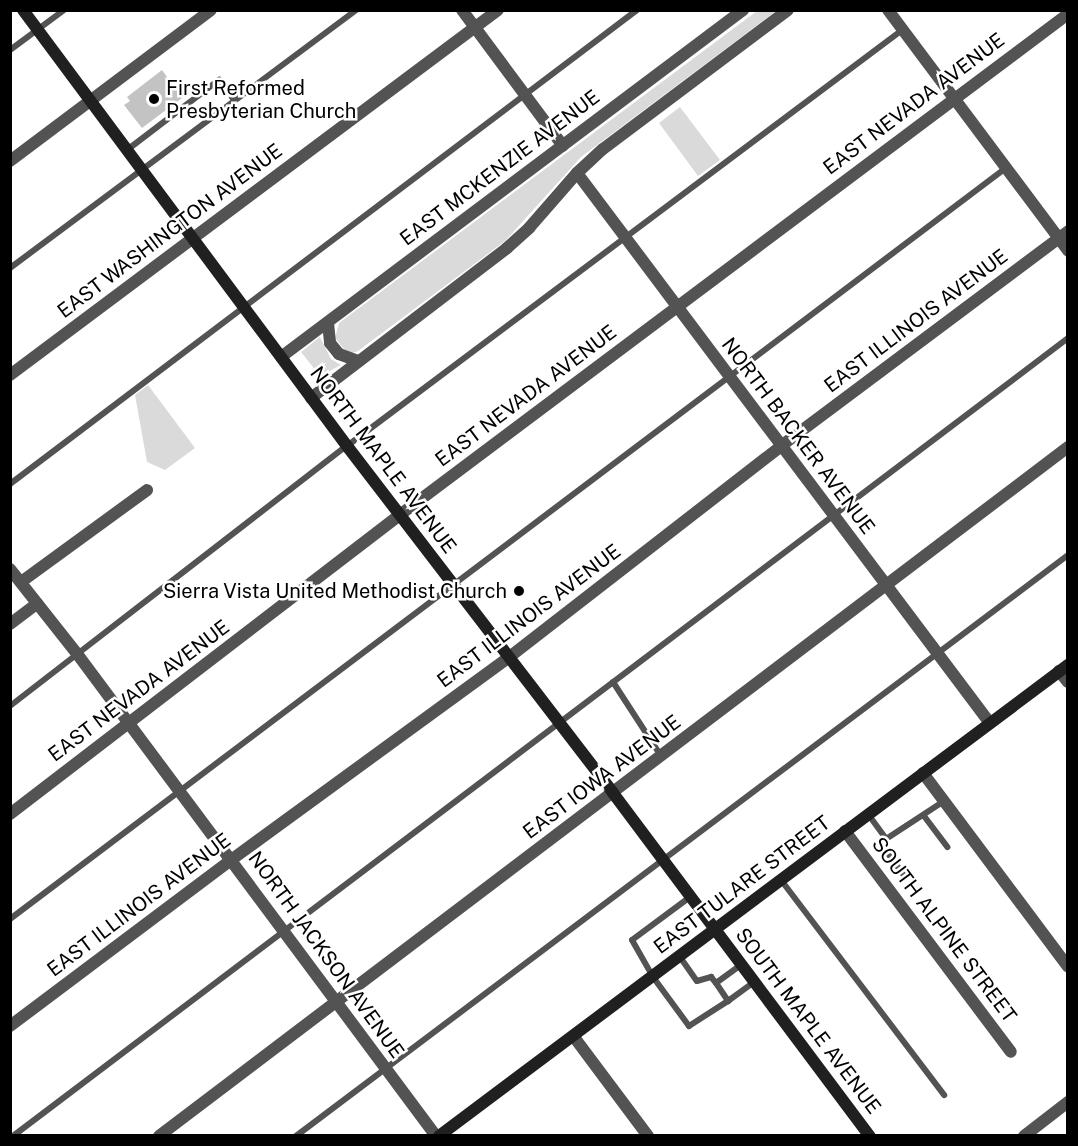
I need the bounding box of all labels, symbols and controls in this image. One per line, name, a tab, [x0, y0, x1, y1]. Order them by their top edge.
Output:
street label: EAST NEVADA AVENUE	[819, 28, 1009, 180]
place label: First Reformed Presbyterian Church	[166, 76, 356, 123]
street label: EAST MCKENZIE AVENUE	[395, 85, 605, 251]
marker: First Reformed Presbyterian Church	[147, 92, 161, 106]
street label: EAST WASHINGTON AVENUE	[53, 138, 287, 324]
street label: EAST ILLINOIS AVENUE	[820, 244, 1012, 398]
street label: EAST NEVADA AVENUE	[431, 320, 621, 472]
street label: NORTH BACKER AVENUE	[716, 333, 880, 539]
street label: NORTH MAPLE AVENUE	[305, 362, 461, 558]
street label: EAST ILLINOIS AVENUE	[433, 539, 625, 693]
place label: Sierra Vista United Methodist Church	[162, 579, 507, 603]
marker: Sierra Vista United Methodist Church	[512, 584, 526, 598]
street label: EAST NEVADA AVENUE	[44, 615, 234, 767]
street label: EAST IOWA AVENUE	[518, 710, 686, 844]
street label: EAST TULARE STREET	[649, 811, 835, 959]
street label: EAST ILLINOIS AVENUE	[43, 828, 235, 982]
street label: SOUTH ALPINE STREET	[867, 833, 1021, 1027]
street label: NORTH JACKSON AVENUE	[243, 847, 409, 1063]
street label: SOUTH MAPLE AVENUE	[730, 923, 886, 1119]

